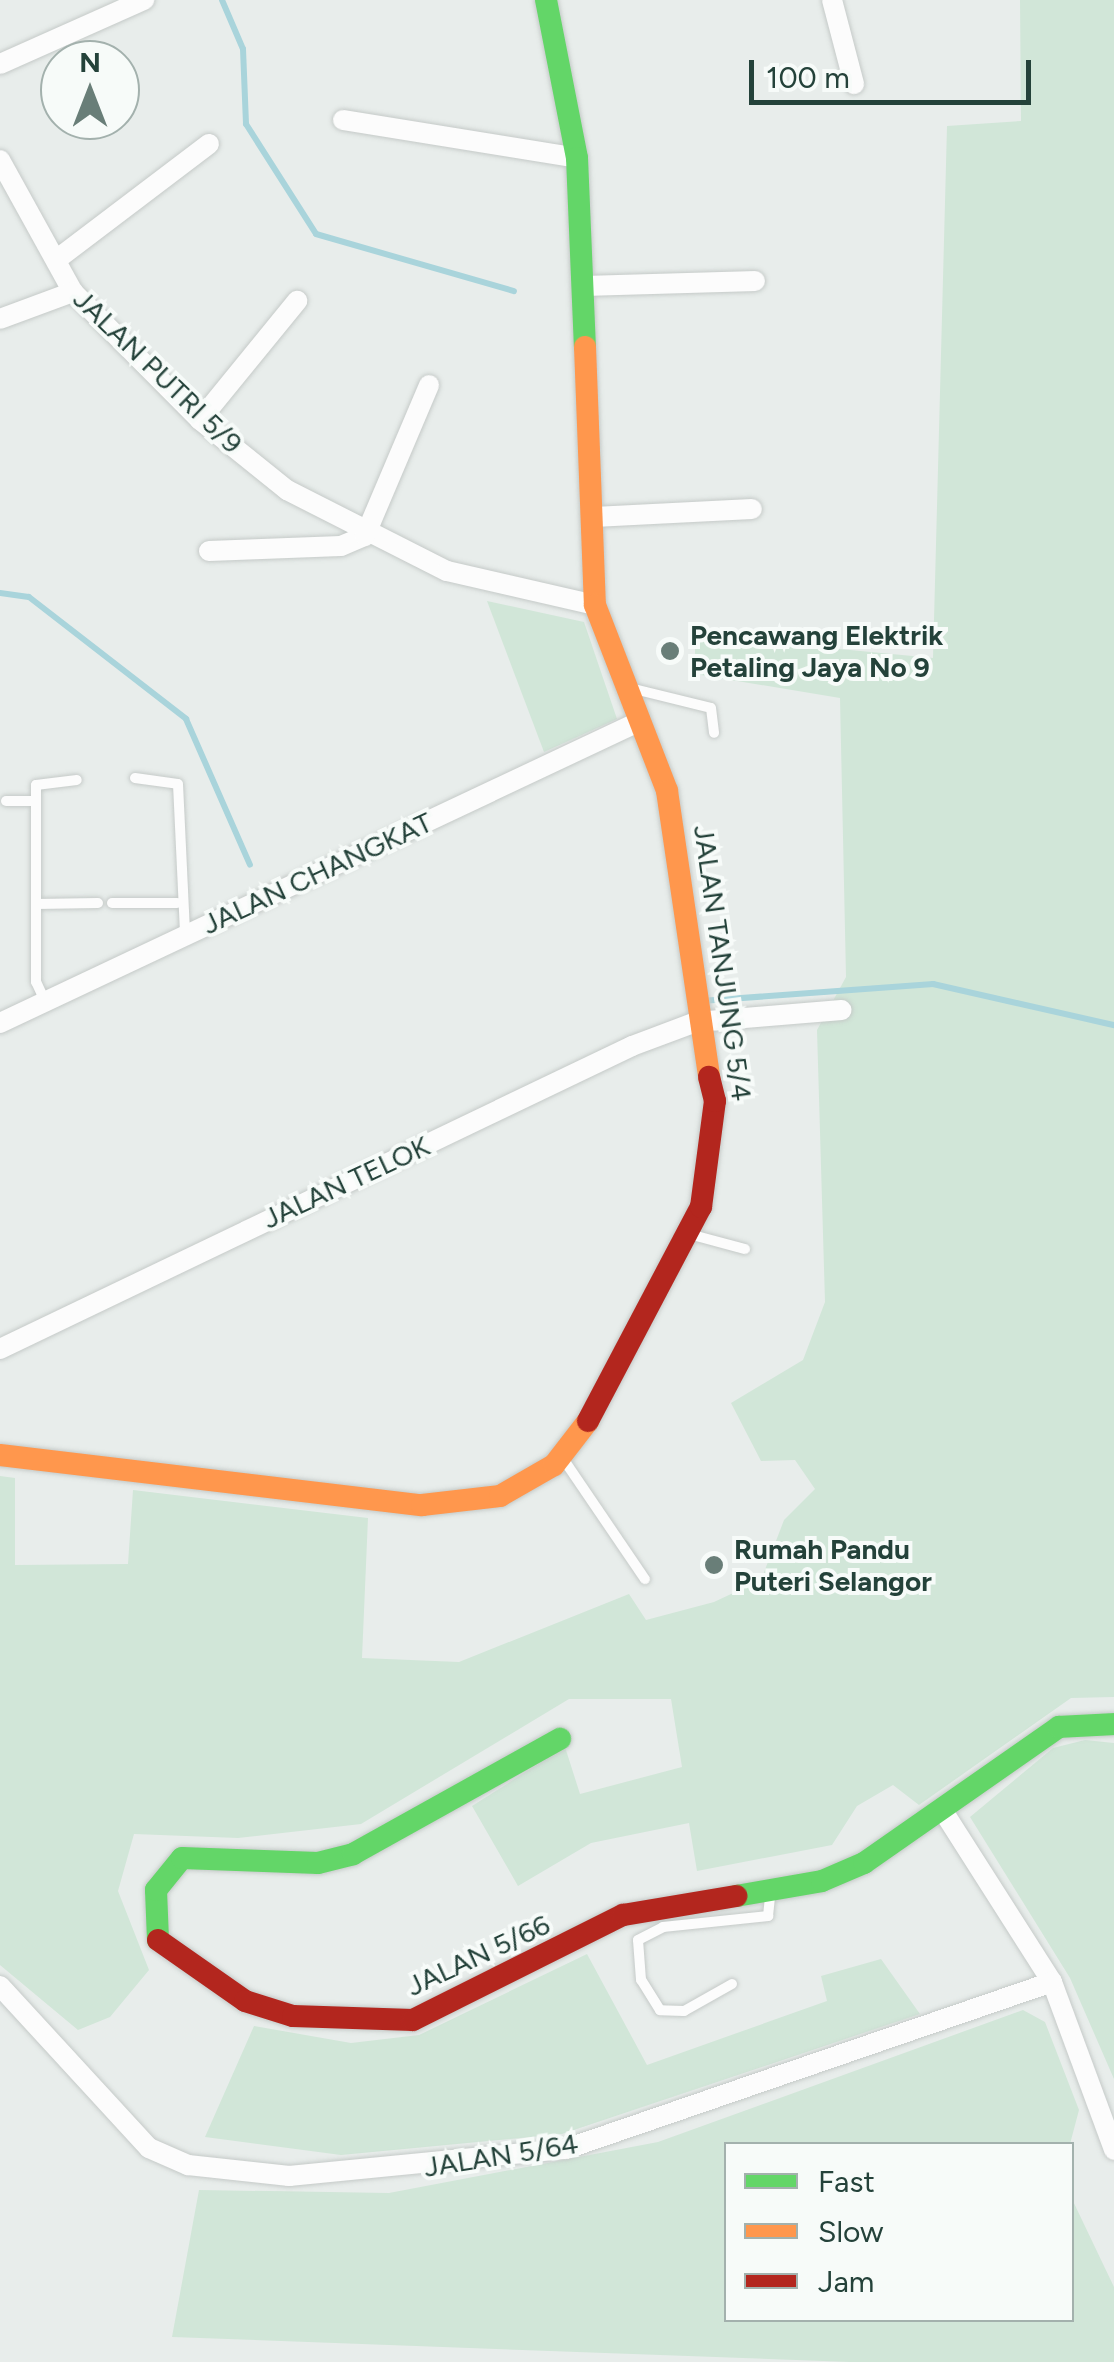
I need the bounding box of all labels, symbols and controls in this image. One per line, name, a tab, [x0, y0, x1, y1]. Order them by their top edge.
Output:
north arrow	[40, 40, 140, 140]
scale bar	[754, 40, 1036, 102]
text: N	[79, 45, 101, 79]
text: 100 m	[766, 59, 850, 96]
street label: JALAN PUTRI 5/9	[67, 282, 249, 460]
place label: Pencawang Elektrik Petaling Jaya No 9	[690, 618, 943, 684]
marker: Pencawang Elektrik Petaling Jaya No 9	[659, 640, 681, 662]
street label: JALAN CHANGKAT	[197, 805, 437, 941]
street label: JALAN TANJUNG 5/4	[687, 823, 759, 1103]
street label: JALAN TELOK	[257, 1129, 435, 1235]
place label: Rumah Pandu Puteri Selangor	[734, 1532, 932, 1598]
marker: Rumah Pandu Puteri Selangor	[703, 1554, 725, 1576]
street label: JALAN 5/66	[401, 1907, 555, 2003]
street label: JALAN 5/64	[421, 2126, 581, 2184]
legend	[724, 2142, 1074, 2322]
text: Fast	[818, 2163, 875, 2200]
text: Slow	[818, 2213, 884, 2250]
text: Jam	[818, 2263, 874, 2300]

